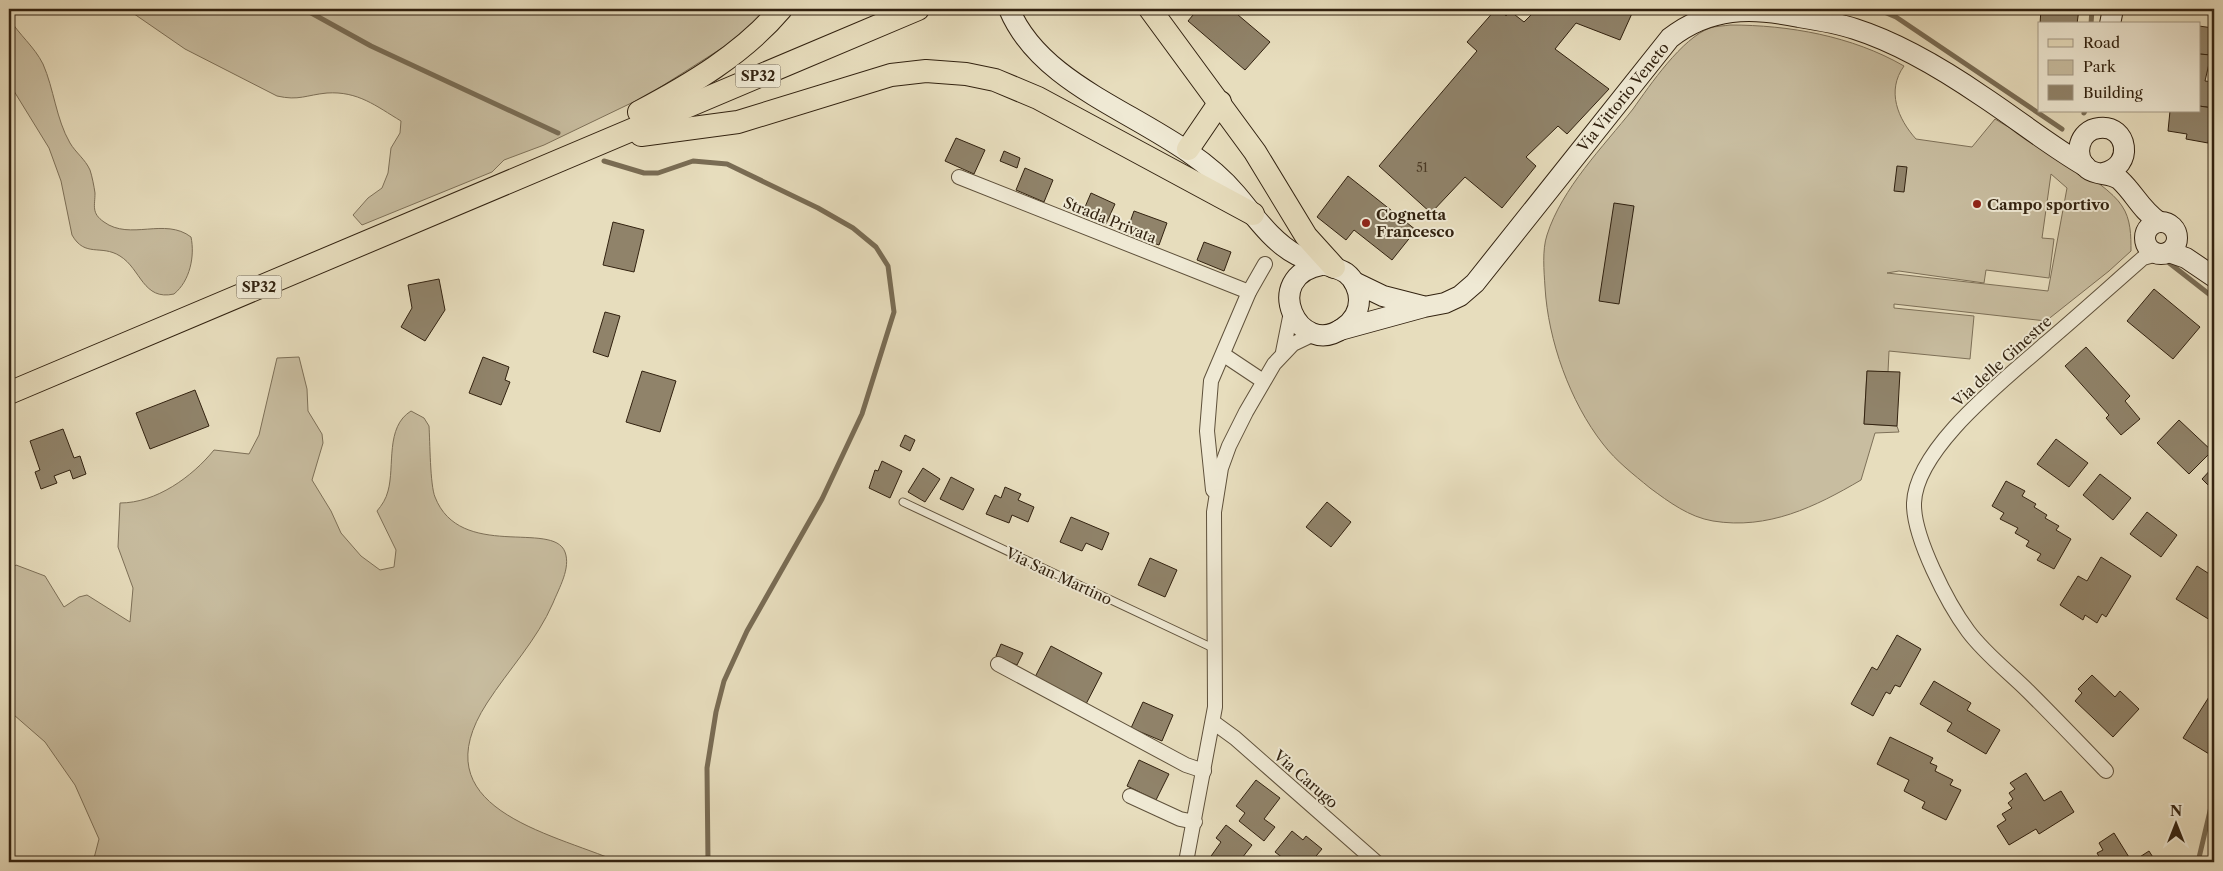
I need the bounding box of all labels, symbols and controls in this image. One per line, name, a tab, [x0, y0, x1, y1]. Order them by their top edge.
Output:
legend	[2038, 22, 2200, 112]
text: Road	[2083, 33, 2120, 52]
street label: Via Vittorio Veneto	[1572, 38, 1673, 156]
text: Park	[2083, 57, 2117, 76]
road number: SP32	[736, 64, 780, 88]
text: Building	[2083, 83, 2143, 102]
house number: 51	[1416, 160, 1428, 175]
street label: Strada Privata	[1061, 193, 1159, 247]
place label: Campo sportivo	[1987, 195, 2110, 214]
marker: Campo sportivo	[1971, 198, 1983, 210]
place label: Cognetta Francesco	[1376, 205, 1454, 241]
marker: Cognetta Francesco	[1360, 217, 1372, 229]
road number: SP32	[236, 276, 282, 298]
street label: Via delle Ginestre	[1948, 312, 2055, 411]
street label: Via San Martino	[1002, 543, 1115, 609]
street label: Via Carugo	[1269, 745, 1342, 812]
north arrow	[2150, 798, 2200, 848]
text: N	[2170, 802, 2182, 820]

